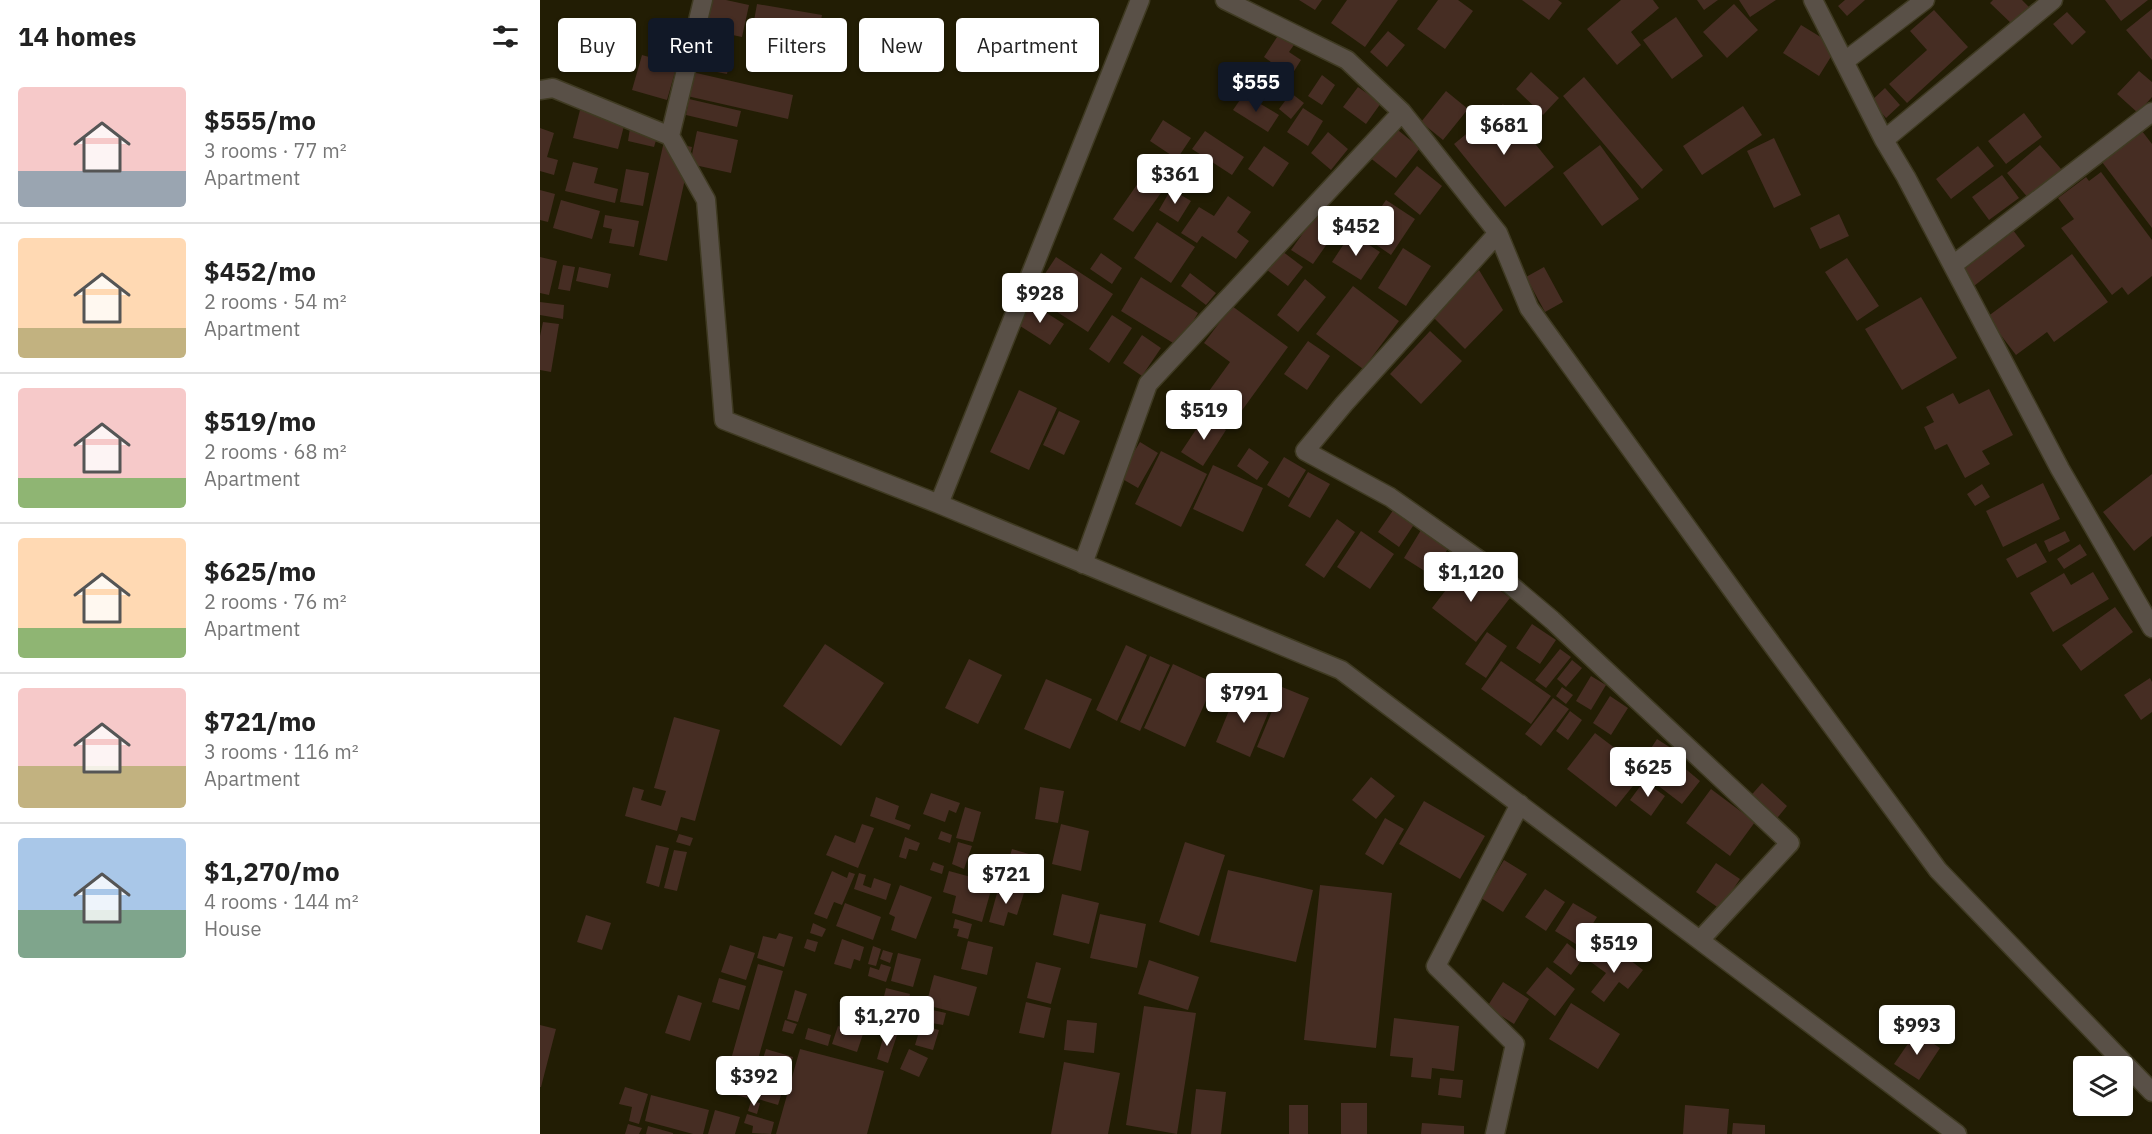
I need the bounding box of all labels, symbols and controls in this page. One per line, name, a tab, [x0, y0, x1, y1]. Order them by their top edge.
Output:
chip: Buy	[558, 18, 636, 72]
chip: Rent	[648, 18, 734, 72]
chip: Filters	[746, 18, 847, 72]
chip: New	[859, 18, 944, 72]
chip: Apartment	[956, 18, 1099, 72]
text: 14 homes	[18, 19, 136, 53]
icon: filters	[489, 20, 522, 53]
pin: $555	[1220, 62, 1292, 113]
text: $555	[1232, 68, 1280, 95]
text: $555/mo	[204, 103, 316, 137]
pin: $681	[1468, 105, 1540, 156]
icon: home	[66, 111, 138, 183]
text: $681	[1480, 111, 1528, 138]
text: 3 rooms · 77 m²	[204, 137, 347, 164]
pin: $361	[1139, 154, 1211, 205]
text: $361	[1151, 160, 1199, 187]
text: Apartment	[204, 164, 300, 191]
pin: $452	[1320, 206, 1392, 257]
text: $452	[1332, 212, 1380, 239]
text: $452/mo	[204, 254, 316, 288]
icon: home	[66, 262, 138, 334]
pin: $928	[1004, 273, 1076, 324]
text: $928	[1016, 279, 1064, 306]
text: 2 rooms · 54 m²	[204, 288, 347, 315]
text: Apartment	[204, 315, 300, 342]
pin: $519	[1168, 390, 1240, 441]
text: $519	[1180, 396, 1228, 423]
text: $519/mo	[204, 404, 316, 438]
icon: home	[66, 412, 138, 484]
text: 2 rooms · 68 m²	[204, 438, 347, 465]
text: Apartment	[204, 465, 300, 492]
pin: $1,120	[1422, 552, 1520, 603]
text: $625/mo	[204, 554, 316, 588]
text: $1,120	[1438, 558, 1504, 585]
icon: home	[66, 562, 138, 634]
text: 2 rooms · 76 m²	[204, 588, 347, 615]
text: Apartment	[204, 615, 300, 642]
pin: $791	[1208, 673, 1280, 724]
text: $791	[1220, 679, 1268, 706]
text: $721/mo	[204, 704, 316, 738]
icon: home	[66, 712, 138, 784]
text: 3 rooms · 116 m²	[204, 738, 359, 765]
pin: $625	[1612, 747, 1684, 798]
text: $625	[1624, 753, 1672, 780]
text: Apartment	[204, 765, 300, 792]
text: $1,270/mo	[204, 854, 340, 888]
pin: $721	[970, 854, 1042, 905]
text: $721	[982, 860, 1030, 887]
icon: home	[66, 862, 138, 934]
text: 4 rooms · 144 m²	[204, 888, 359, 915]
text: House	[204, 915, 261, 942]
pin: $519	[1578, 923, 1650, 974]
text: $519	[1590, 929, 1638, 956]
pin: $1,270	[838, 996, 936, 1047]
text: $1,270	[854, 1002, 920, 1029]
pin: $993	[1881, 1005, 1953, 1056]
text: $993	[1893, 1011, 1941, 1038]
pin: $392	[718, 1056, 790, 1107]
map controls	[2073, 1056, 2133, 1116]
button: layers	[2073, 1056, 2133, 1116]
text: $392	[730, 1062, 778, 1089]

